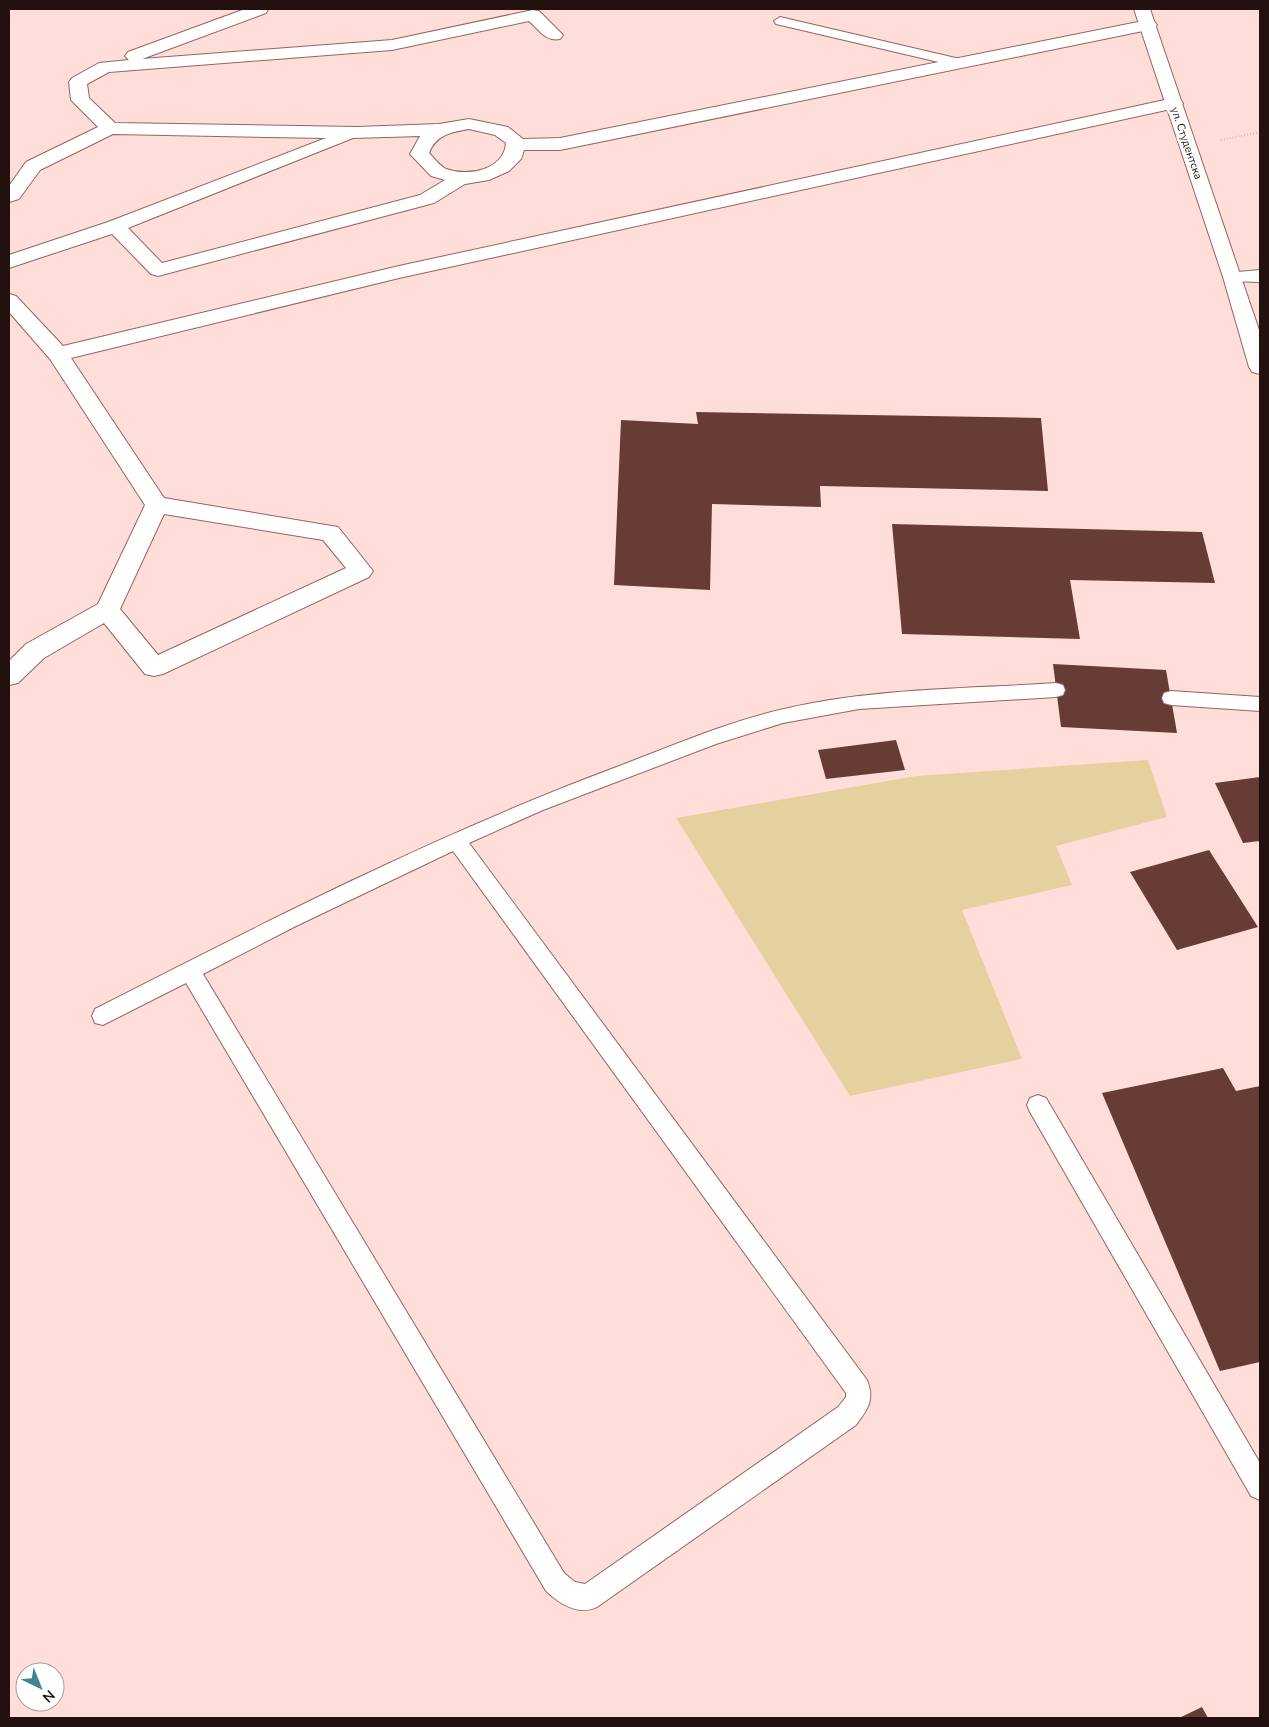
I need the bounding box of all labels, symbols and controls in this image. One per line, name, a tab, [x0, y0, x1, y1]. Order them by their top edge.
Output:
street label: ул. Студентска	[1167, 105, 1206, 181]
north arrow	[15, 1662, 65, 1712]
text: N	[38, 1686, 59, 1707]

